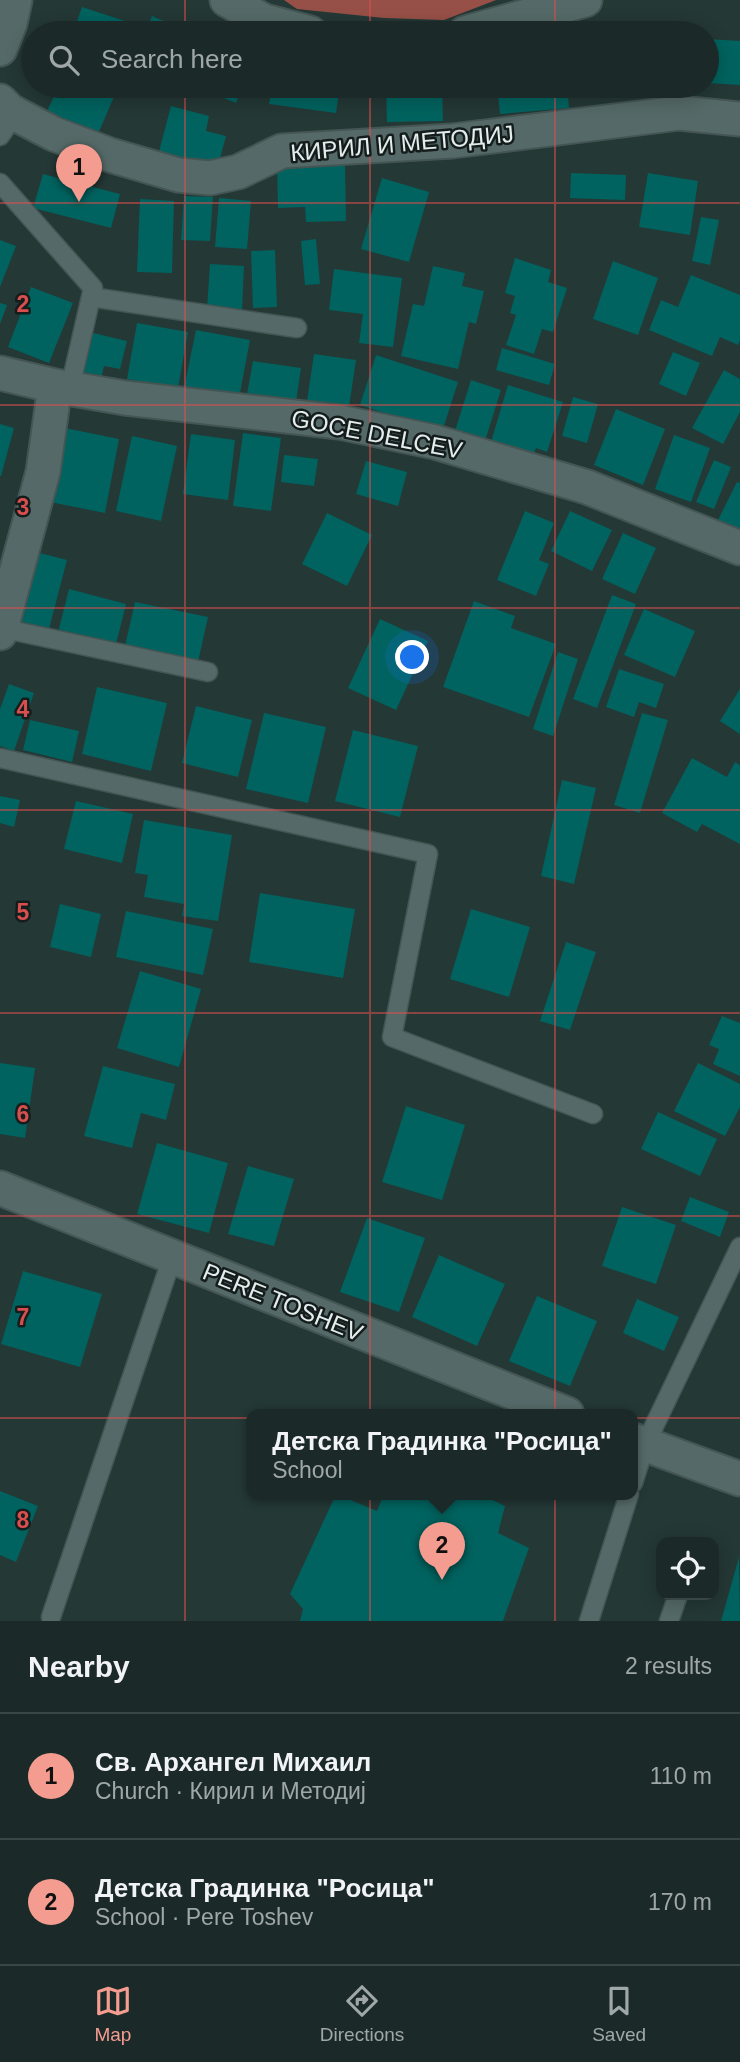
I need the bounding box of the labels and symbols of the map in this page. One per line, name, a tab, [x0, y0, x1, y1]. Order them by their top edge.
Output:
street label: КИРИЛ И МЕТОДИЈ	[289, 120, 515, 166]
pin: 1	[56, 144, 102, 202]
text: 2	[17, 291, 29, 317]
street label: GOCE DELCEV	[289, 404, 465, 464]
text: 3	[17, 494, 29, 520]
your location	[395, 640, 429, 674]
text: 4	[17, 696, 30, 722]
text: 5	[17, 899, 30, 925]
text: 6	[17, 1101, 29, 1127]
street label: PERE TOSHEV	[199, 1258, 367, 1346]
text: 7	[17, 1304, 29, 1330]
text: 8	[17, 1507, 30, 1533]
pin: 2	[419, 1522, 465, 1580]

